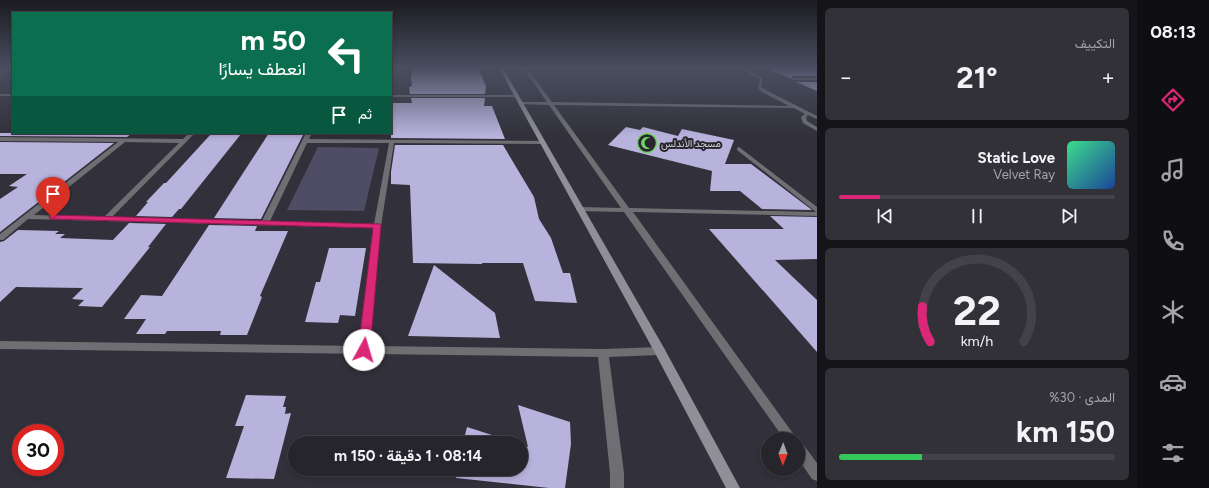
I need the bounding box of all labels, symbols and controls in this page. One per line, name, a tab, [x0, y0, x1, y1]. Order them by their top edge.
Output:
text: 08:13	[1150, 21, 1196, 43]
text: 50 m	[240, 23, 306, 57]
icon: left	[320, 28, 372, 80]
text: التكييف	[1075, 36, 1115, 51]
text: انعطف يسارًا	[218, 58, 306, 80]
text: 21°	[956, 59, 998, 96]
text: −	[839, 64, 853, 91]
text: +	[1101, 64, 1115, 91]
icon: directions	[1159, 86, 1187, 114]
icon: arrive	[328, 104, 350, 126]
text: ثم	[358, 105, 372, 123]
mosque icon: مسجد الأندلس	[636, 132, 658, 154]
place label: مسجد الأندلس	[661, 137, 721, 150]
text: Static Love	[977, 149, 1055, 167]
icon: music	[1159, 156, 1187, 184]
text: Velvet Ray	[993, 167, 1055, 182]
pin	[36, 177, 70, 218]
icon: arrive	[42, 183, 64, 205]
icon: previous	[874, 205, 896, 227]
icon: pause	[966, 205, 988, 227]
icon: next	[1058, 205, 1080, 227]
icon: phone	[1159, 227, 1187, 255]
text: 22	[953, 285, 1001, 335]
icon: climate	[1159, 298, 1187, 326]
position arrow	[343, 329, 385, 371]
text: km/h	[961, 332, 993, 350]
icon: car	[1159, 368, 1187, 396]
text: المدى · 30%	[1049, 390, 1115, 405]
text: 150 km	[1016, 413, 1115, 450]
speed limit sign: 30	[12, 424, 64, 476]
north arrow	[761, 432, 805, 476]
map controls	[761, 432, 805, 476]
icon: filters	[1159, 439, 1187, 467]
text: 08:14 · 1 دقيقة · 150 m	[334, 447, 482, 465]

